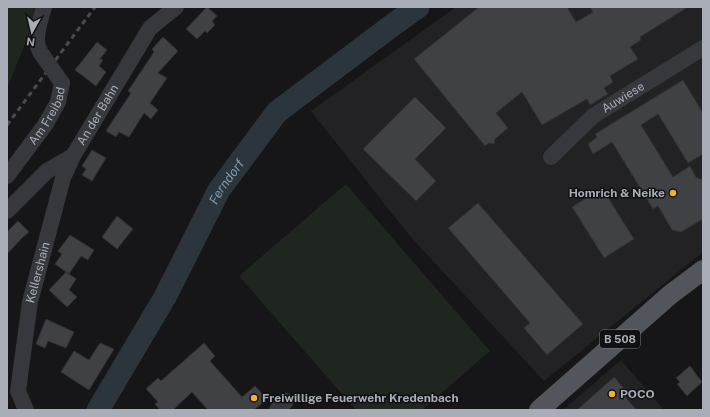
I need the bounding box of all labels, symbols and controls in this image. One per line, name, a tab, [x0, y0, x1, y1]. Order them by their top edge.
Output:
north arrow	[12, 12, 52, 52]
text: N	[26, 35, 36, 48]
street label: Auwiese	[599, 79, 647, 116]
street label: An der Bahn	[74, 82, 121, 148]
street label: Am Freibad	[26, 86, 68, 147]
water label: Ferndorf	[206, 156, 247, 207]
place label: Homrich & Neike	[569, 186, 665, 200]
marker: Homrich & Neike	[668, 188, 678, 198]
street label: Kellershain	[23, 240, 53, 304]
road number: B 508	[600, 330, 640, 348]
place label: POCO	[620, 387, 655, 401]
marker: POCO	[607, 389, 617, 399]
place label: Freiwillige Feuerwehr Kredenbach	[262, 391, 459, 405]
marker: Freiwillige Feuerwehr Kredenbach	[249, 393, 259, 403]

